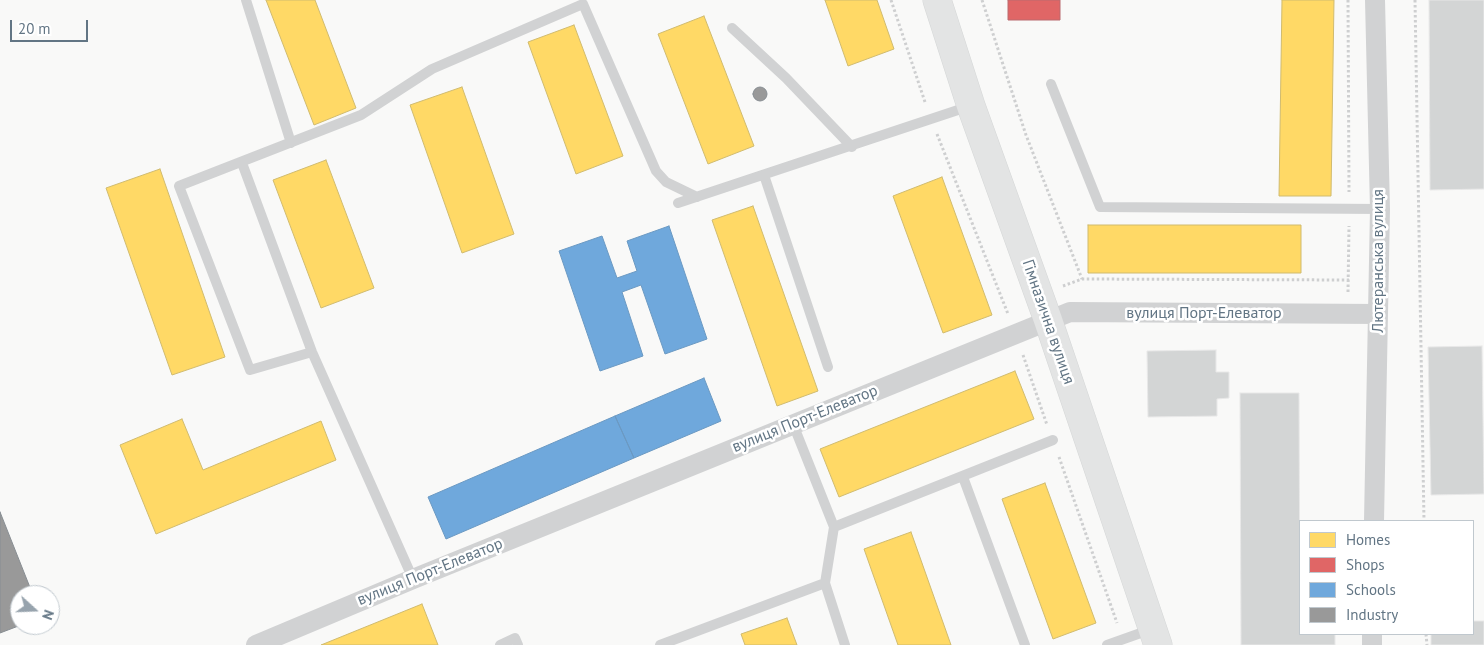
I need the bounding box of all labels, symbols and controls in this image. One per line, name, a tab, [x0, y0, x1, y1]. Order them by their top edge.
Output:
scale bar	[12, 10, 90, 42]
text: 20 m	[18, 19, 51, 38]
street label: Лютеранська вулиця	[1368, 189, 1388, 333]
street label: Гімназична вулиця	[1018, 257, 1078, 387]
street label: вулиця Порт-Елеватор	[1126, 303, 1282, 323]
street label: вулиця Порт-Елеватор	[729, 381, 881, 457]
legend	[1299, 520, 1474, 635]
text: Homes	[1346, 530, 1390, 549]
street label: вулиця Порт-Елеватор	[354, 534, 506, 610]
text: Shops	[1346, 555, 1385, 574]
text: Schools	[1346, 580, 1396, 599]
north arrow	[10, 585, 60, 635]
text: Industry	[1346, 605, 1398, 624]
text: N	[38, 607, 58, 622]

